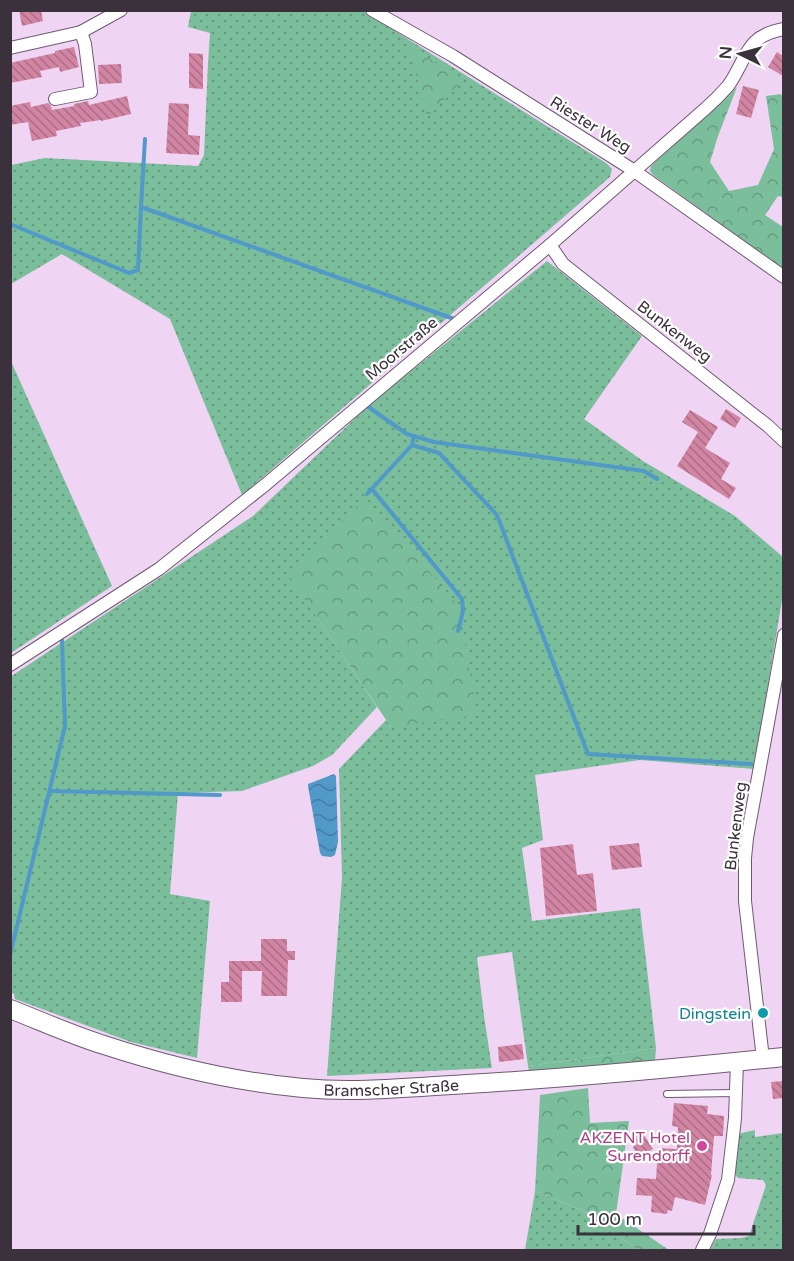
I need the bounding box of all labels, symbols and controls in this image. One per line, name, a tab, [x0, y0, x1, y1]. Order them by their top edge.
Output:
north arrow	[710, 24, 770, 84]
text: N	[716, 46, 737, 60]
street label: Riester Weg	[546, 92, 635, 158]
street label: Bunkenweg	[633, 296, 716, 367]
street label: Moorstraße	[361, 313, 442, 385]
street label: Bunkenweg	[721, 781, 751, 872]
place label: Dingstein	[679, 1004, 751, 1024]
marker: Dingstein	[756, 1006, 770, 1020]
street label: Bramscher Straße	[323, 1075, 460, 1101]
place label: AKZENT Hotel Surendorff	[580, 1128, 691, 1166]
marker: AKZENT Hotel Surendorff	[695, 1139, 709, 1153]
scale bar	[578, 1198, 754, 1236]
text: 100 m	[587, 1208, 642, 1230]

